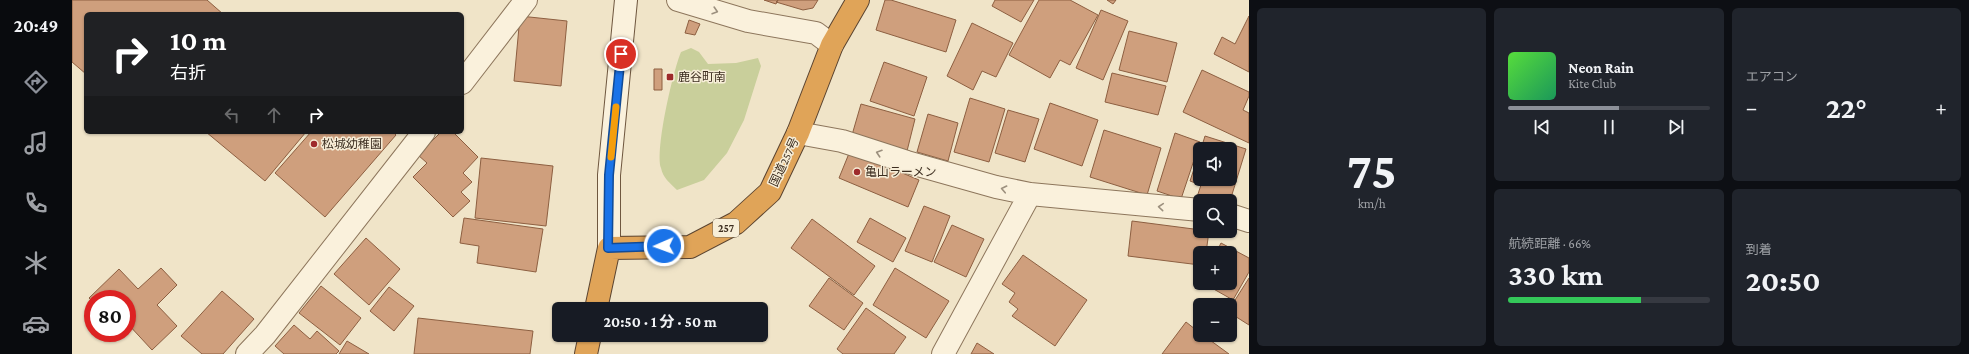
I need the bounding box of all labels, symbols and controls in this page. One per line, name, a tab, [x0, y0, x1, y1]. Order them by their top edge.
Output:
one-way arrow	[712, 6, 719, 15]
text: 20:49	[14, 16, 58, 36]
text: 10 m	[170, 25, 227, 56]
icon: right	[104, 28, 156, 80]
pin	[604, 37, 638, 71]
icon: arrive	[610, 43, 632, 65]
text: Neon Rain	[1568, 60, 1634, 76]
text: 右折	[170, 63, 206, 83]
icon: directions	[22, 68, 50, 96]
text: エアコン	[1746, 69, 1798, 84]
place label: 鹿谷町南	[678, 70, 726, 84]
marker: 鹿谷町南	[665, 72, 675, 82]
text: Kite Club	[1568, 76, 1616, 91]
text: 22°	[1826, 91, 1867, 124]
text: −	[1746, 95, 1757, 120]
text: +	[1935, 95, 1947, 120]
icon: left	[221, 104, 243, 126]
icon: ahead	[263, 104, 285, 126]
icon: right	[305, 104, 327, 126]
icon: previous	[1531, 116, 1553, 138]
icon: pause	[1598, 116, 1620, 138]
icon: next	[1665, 116, 1687, 138]
icon: music	[22, 129, 50, 157]
street label: 国道257号	[767, 135, 801, 189]
place label: 松城幼稚園	[322, 137, 382, 151]
marker: 松城幼稚園	[309, 139, 319, 149]
text: 75	[1347, 141, 1397, 199]
map controls	[1193, 142, 1237, 342]
button: sound	[1193, 142, 1237, 186]
one-way arrow	[876, 149, 883, 158]
place label: 亀山ラーメン	[865, 165, 937, 179]
marker: 亀山ラーメン	[852, 167, 862, 177]
one-way arrow	[1001, 185, 1008, 193]
icon: phone	[22, 189, 50, 217]
button: search	[1193, 194, 1237, 238]
text: km/h	[1358, 196, 1386, 211]
one-way arrow	[1158, 202, 1164, 211]
road number: 257	[713, 219, 739, 237]
position arrow	[643, 225, 685, 267]
text: 航続距離 · 66%	[1508, 236, 1591, 251]
text: 到着	[1746, 242, 1772, 257]
button: +	[1193, 246, 1237, 290]
icon: climate	[22, 249, 50, 277]
text: 330 km	[1508, 258, 1603, 291]
text: 20:50	[1746, 264, 1820, 297]
speed limit sign: 80	[84, 290, 136, 342]
button: −	[1193, 298, 1237, 342]
icon: car	[22, 310, 50, 338]
text: 20:50 · 1 分 · 50 m	[603, 314, 717, 330]

